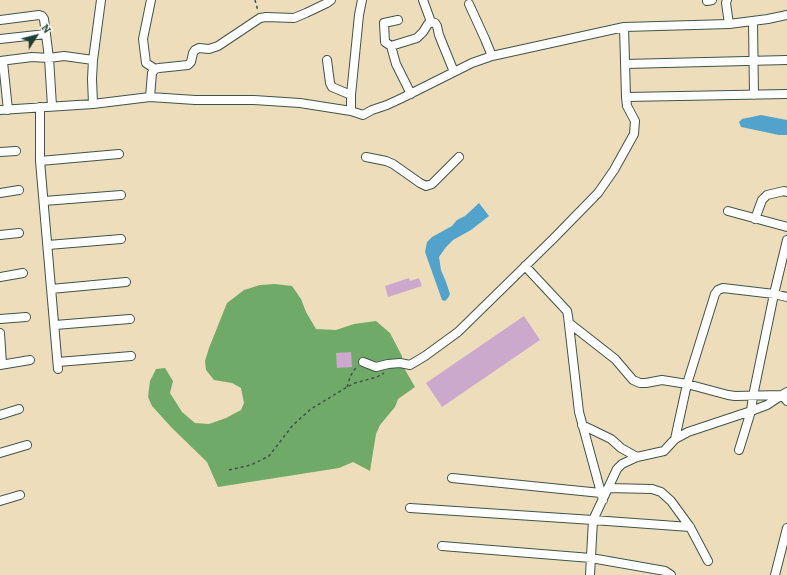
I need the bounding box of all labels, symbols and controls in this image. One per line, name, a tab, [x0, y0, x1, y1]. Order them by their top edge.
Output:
north arrow	[16, 16, 56, 56]
text: N	[38, 21, 55, 36]

